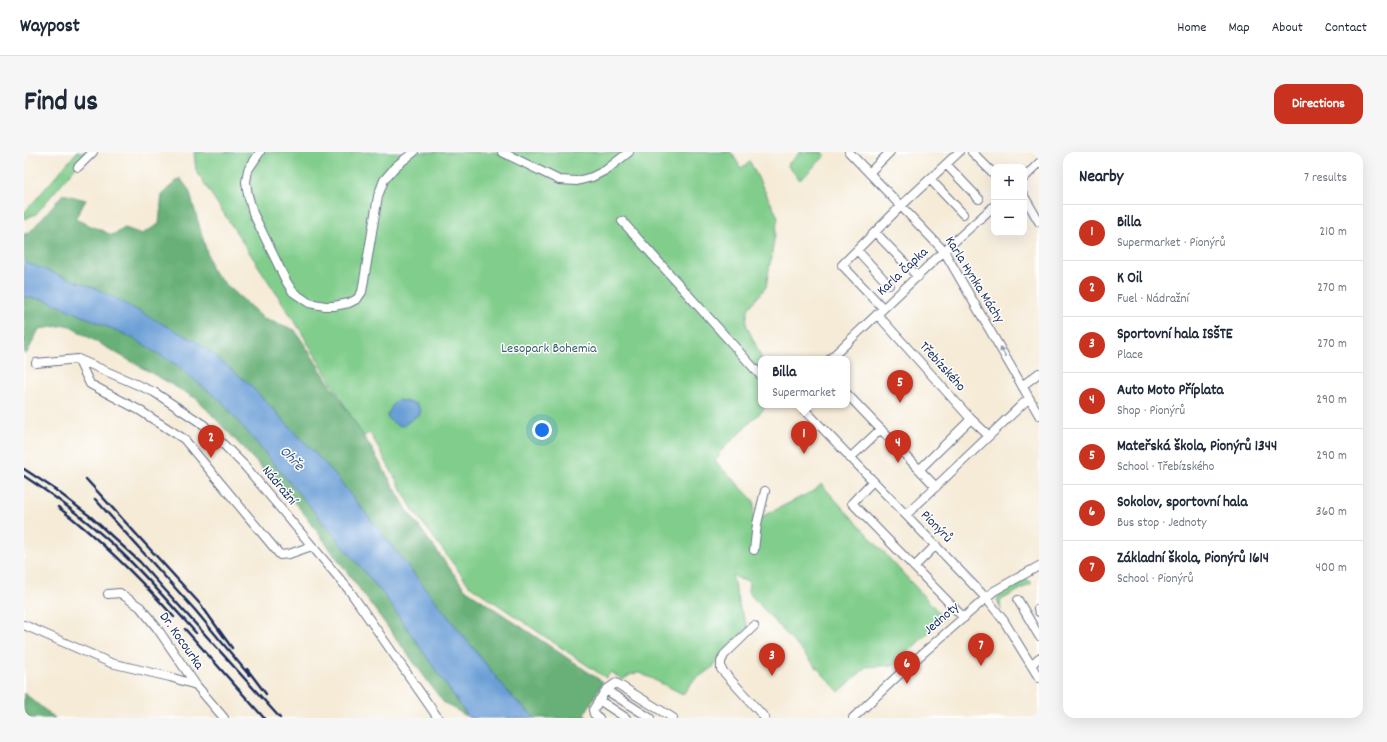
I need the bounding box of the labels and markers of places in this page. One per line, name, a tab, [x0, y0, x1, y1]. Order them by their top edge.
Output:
pin: 5	[887, 370, 913, 403]
pin: 1	[791, 421, 817, 454]
pin: 2	[198, 425, 224, 458]
pin: 4	[885, 430, 911, 463]
pin: 7	[968, 633, 994, 666]
pin: 3	[759, 643, 785, 676]
pin: 6	[894, 651, 920, 684]

